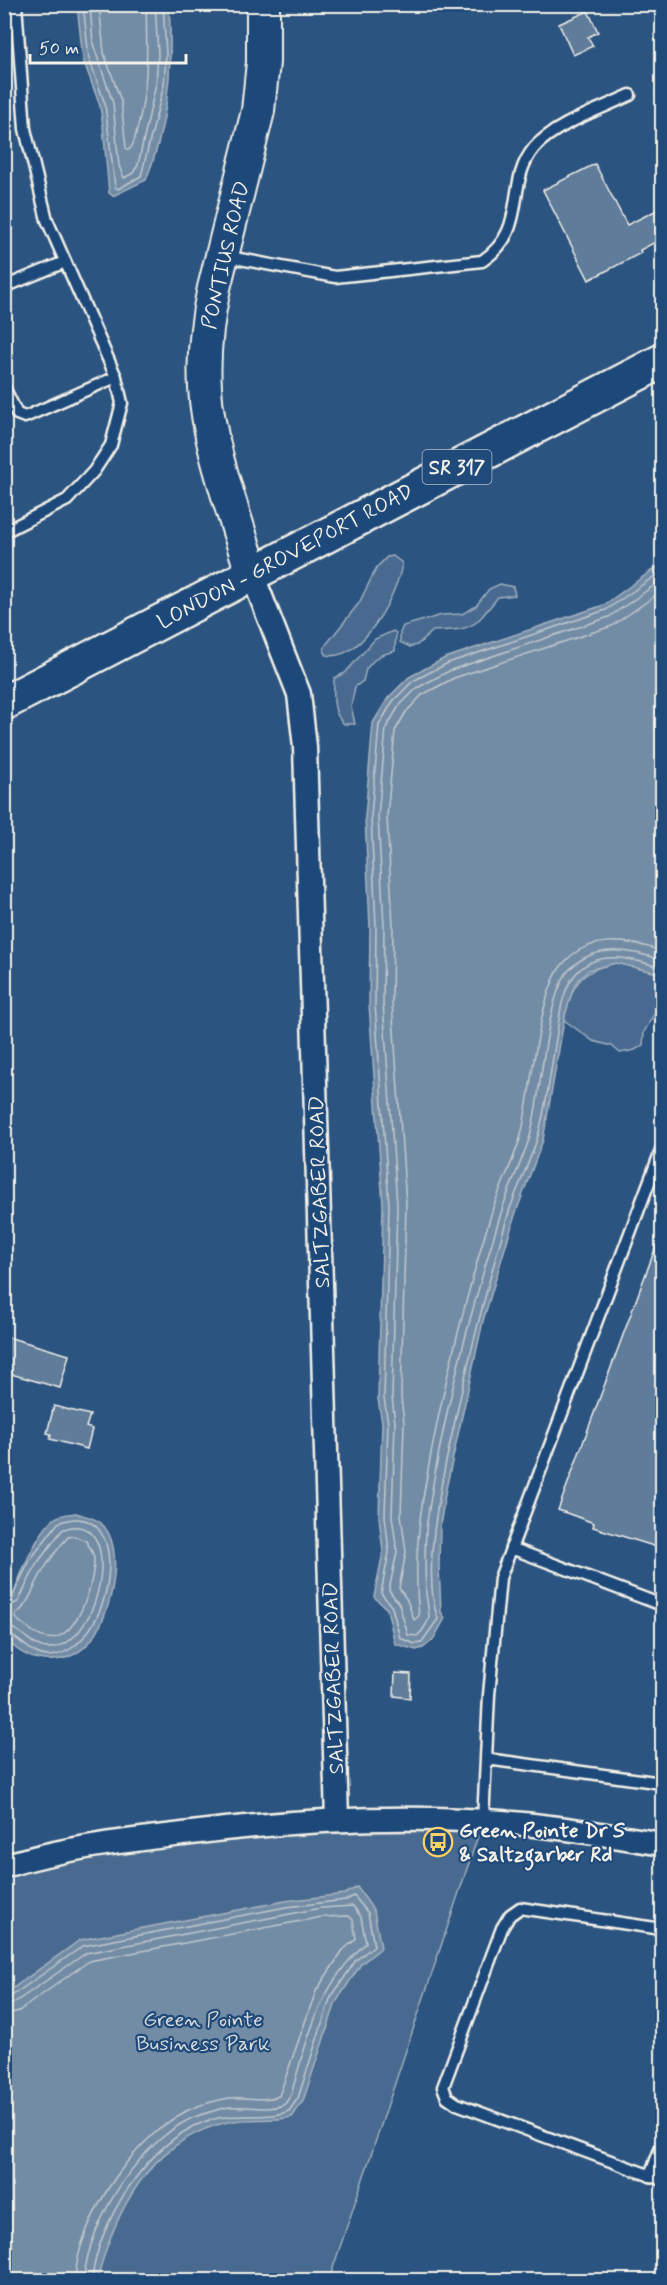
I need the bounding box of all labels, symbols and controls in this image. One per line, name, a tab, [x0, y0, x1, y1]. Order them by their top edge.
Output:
scale bar	[30, 27, 186, 65]
text: 50 m	[39, 37, 79, 61]
street label: PONTIUS ROAD	[195, 178, 257, 332]
road number: SR 317	[422, 450, 492, 484]
street label: LONDON - GROVEPORT ROAD	[153, 477, 418, 636]
street label: SALTZGABER ROAD	[303, 1095, 337, 1289]
street label: SALTZGABER ROAD	[317, 1581, 351, 1775]
place label: Green Pointe Dr S & Saltzgarber Rd	[459, 1817, 625, 1871]
bus stop icon: Green Pointe Dr S & Saltzgarber Rd	[422, 1826, 454, 1858]
park label: Green Pointe Business Park	[136, 2006, 270, 2058]

